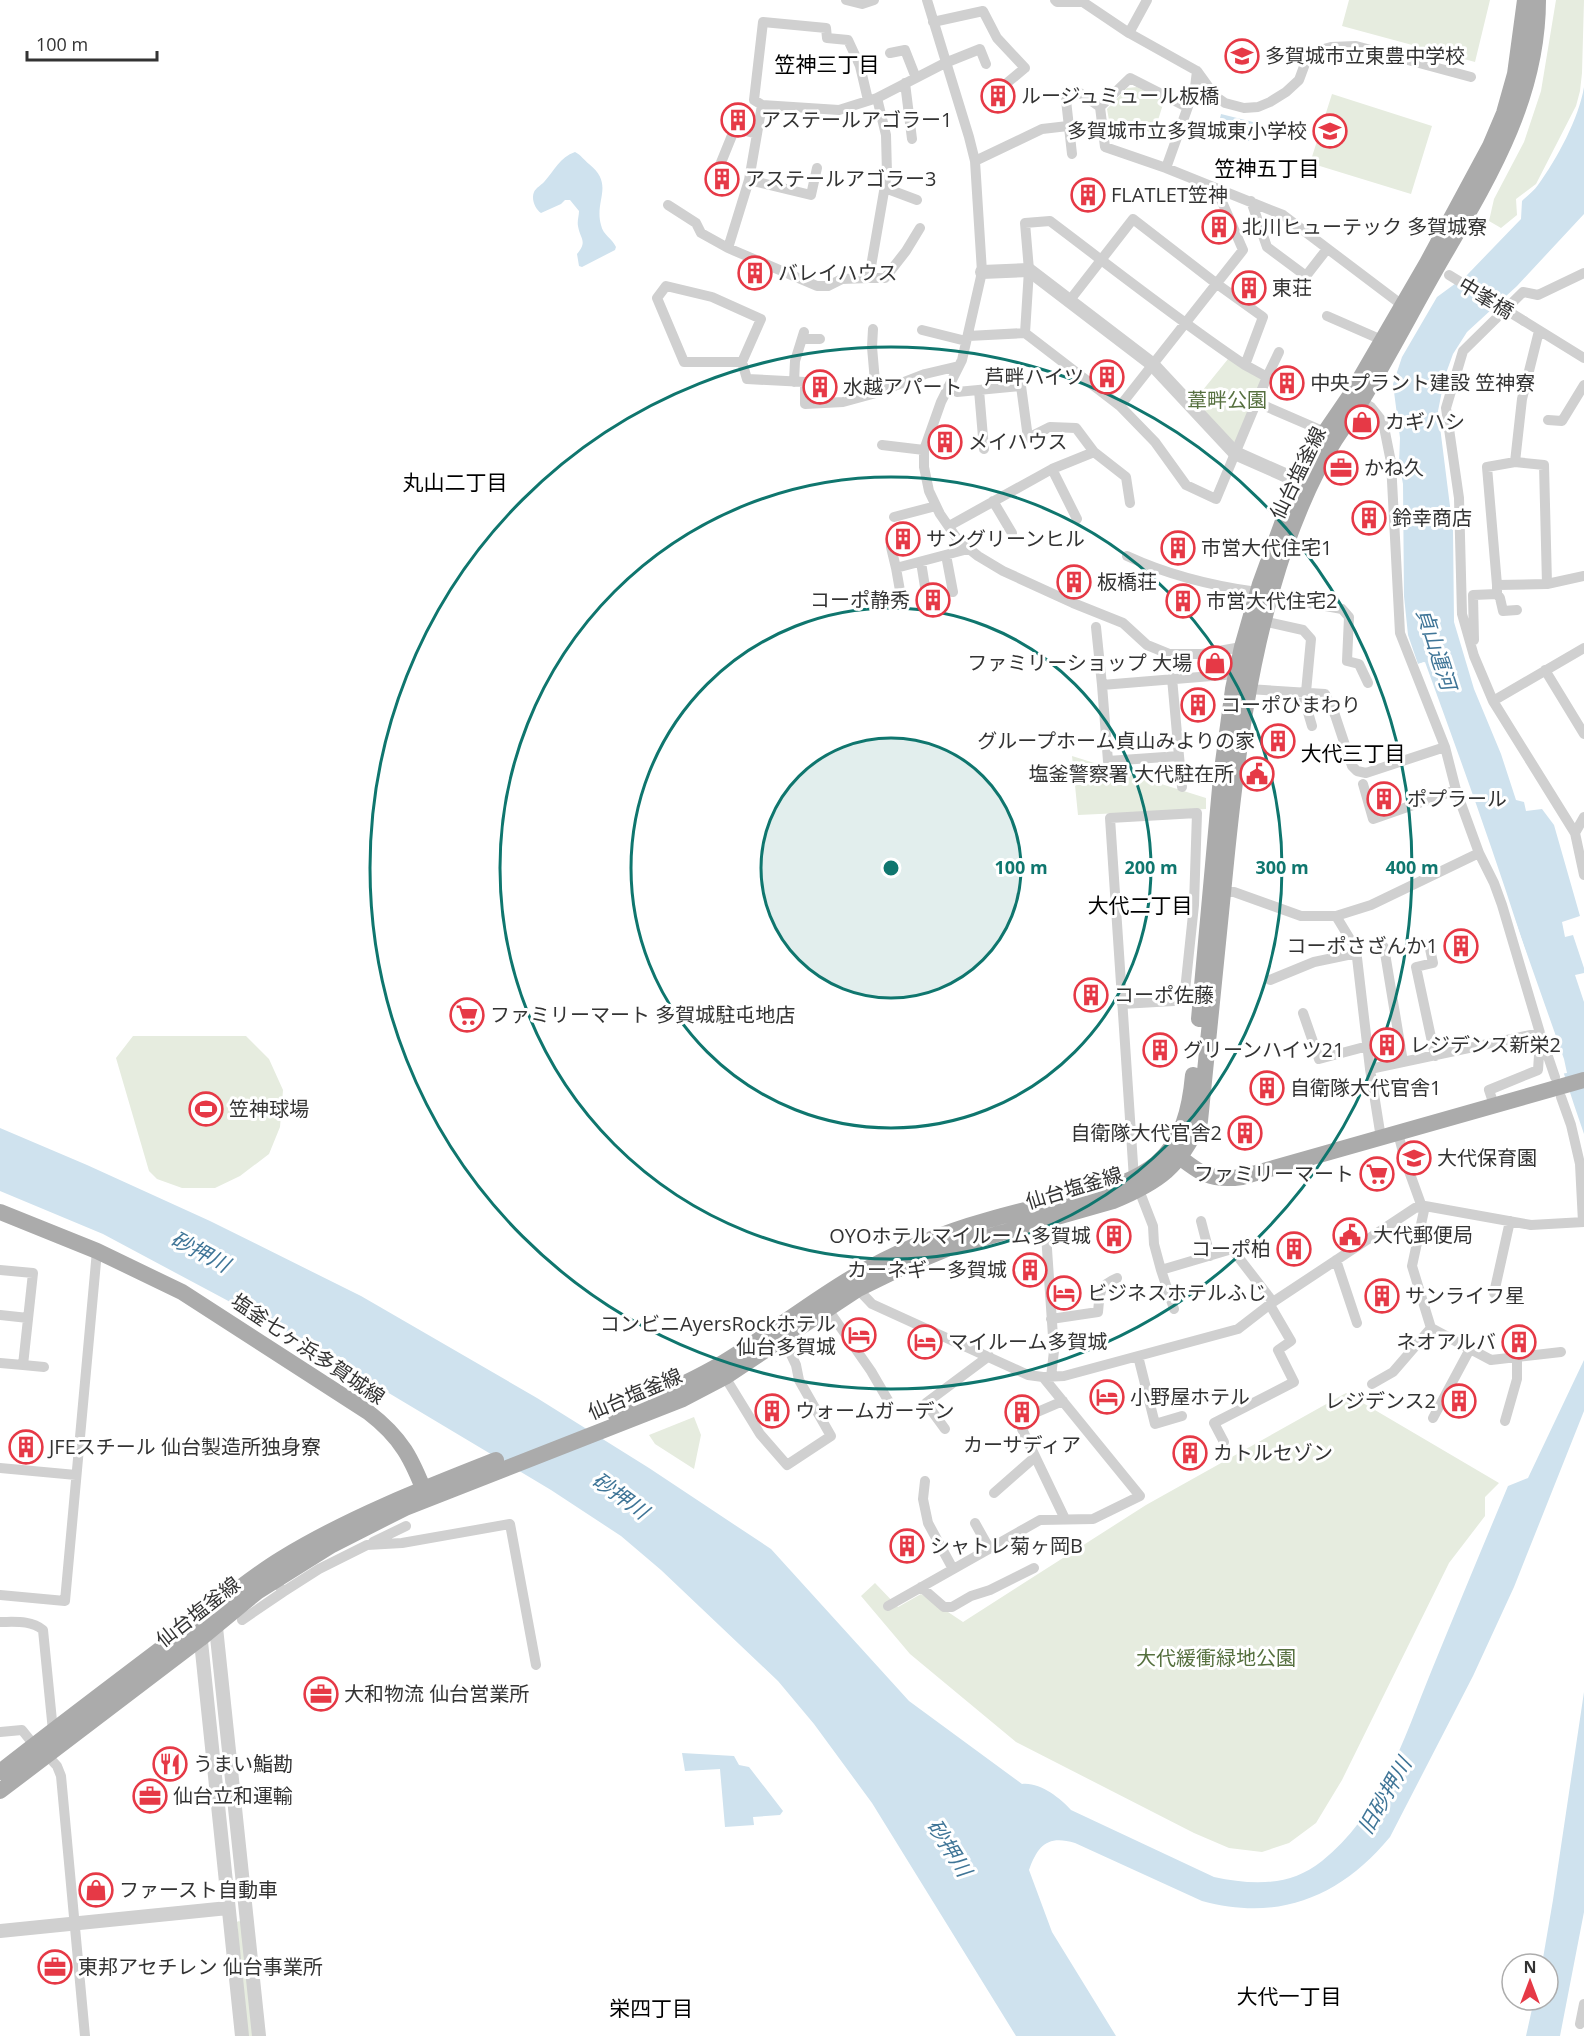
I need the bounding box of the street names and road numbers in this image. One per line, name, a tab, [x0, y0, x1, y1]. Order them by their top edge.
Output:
street label: 中峯橋	[1454, 271, 1519, 325]
street label: 仙台塩釜線	[1263, 422, 1332, 524]
street label: 仙台塩釜線	[1022, 1160, 1126, 1215]
street label: 塩釜七ヶ浜多賀城線	[226, 1287, 390, 1410]
street label: 仙台塩釜線	[584, 1362, 686, 1426]
street label: 仙台塩釜線	[150, 1570, 245, 1653]

